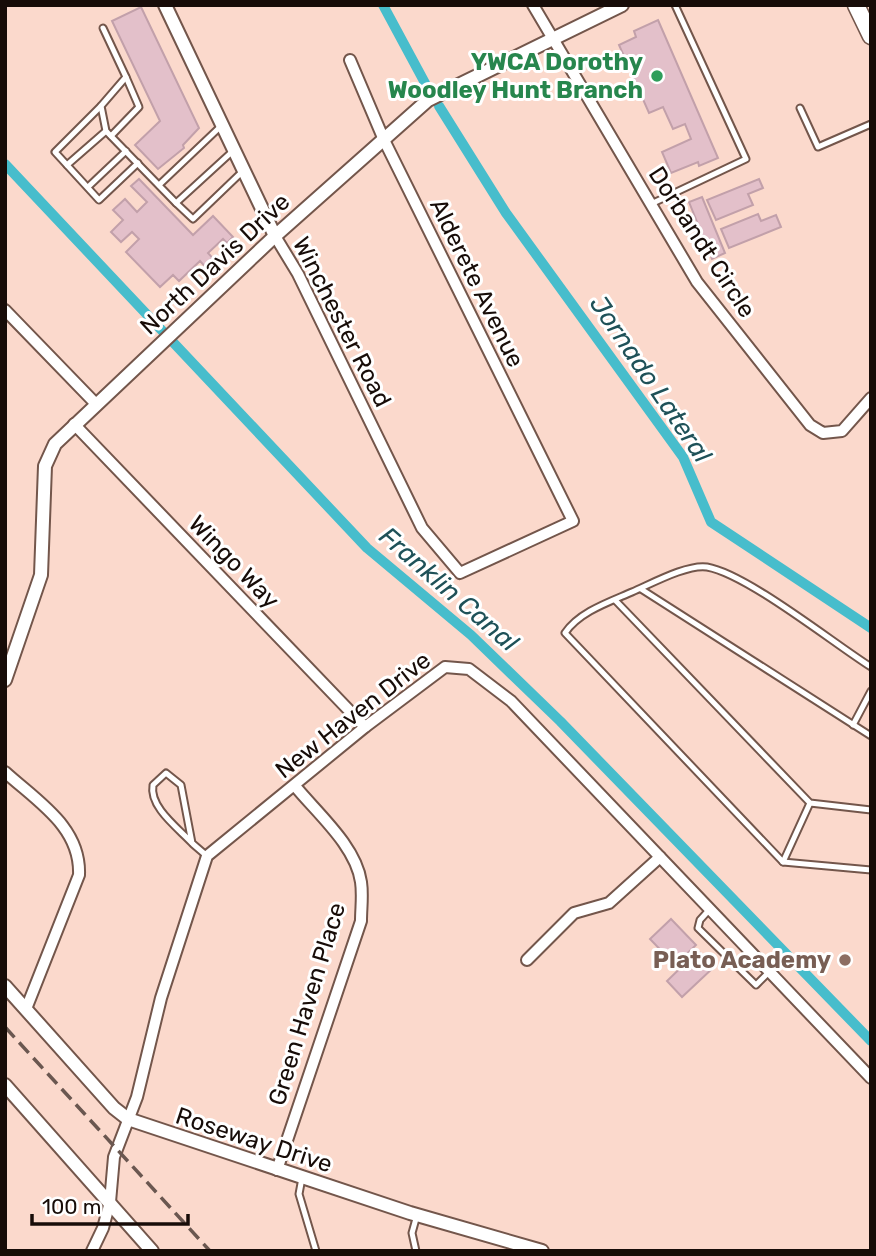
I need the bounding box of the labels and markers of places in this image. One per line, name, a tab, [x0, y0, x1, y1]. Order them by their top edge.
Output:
place label: YWCA Dorothy Woodley Hunt Branch	[388, 48, 643, 104]
marker: YWCA Dorothy Woodley Hunt Branch	[649, 68, 665, 84]
place label: Plato Academy	[653, 946, 831, 974]
marker: Plato Academy	[837, 952, 853, 968]

